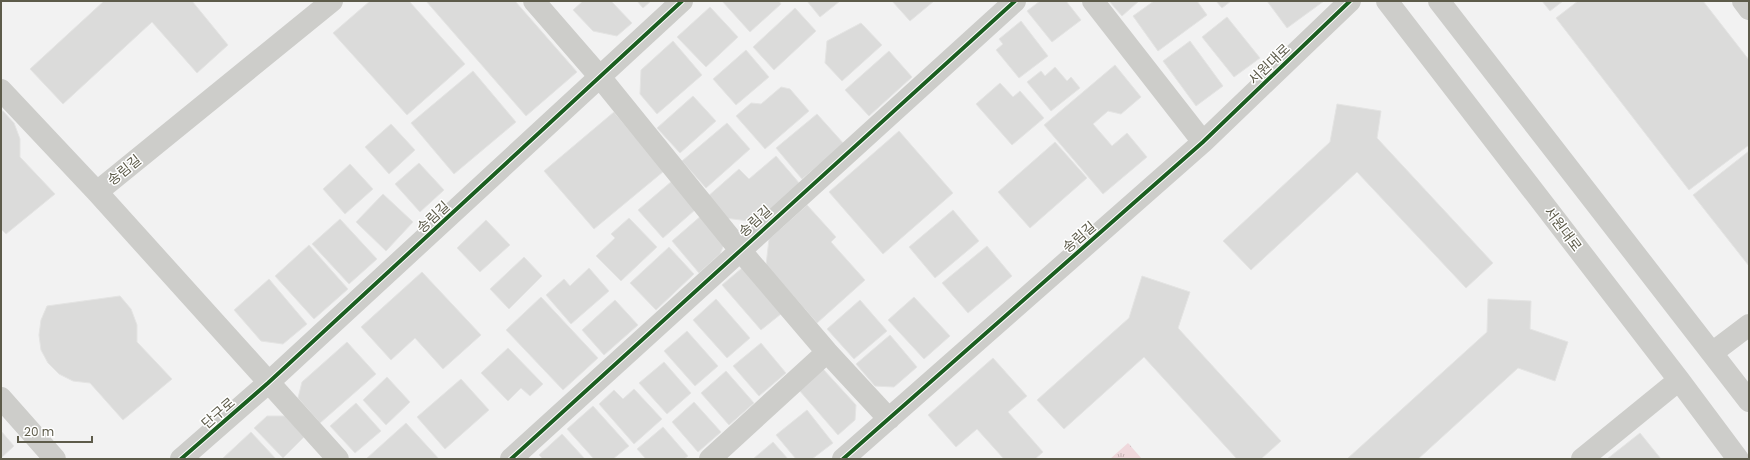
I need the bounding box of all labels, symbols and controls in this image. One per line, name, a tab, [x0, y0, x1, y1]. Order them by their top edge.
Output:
street label: 서원대로	[1244, 39, 1295, 89]
street label: 송림길	[103, 150, 145, 190]
street label: 송림길	[412, 197, 454, 237]
street label: 송림길	[734, 201, 776, 241]
street label: 서원대로	[1540, 202, 1587, 256]
street label: 송림길	[1058, 217, 1100, 257]
street label: 단구로	[197, 393, 239, 433]
scale bar	[18, 418, 92, 444]
text: 20 m	[24, 423, 54, 440]

